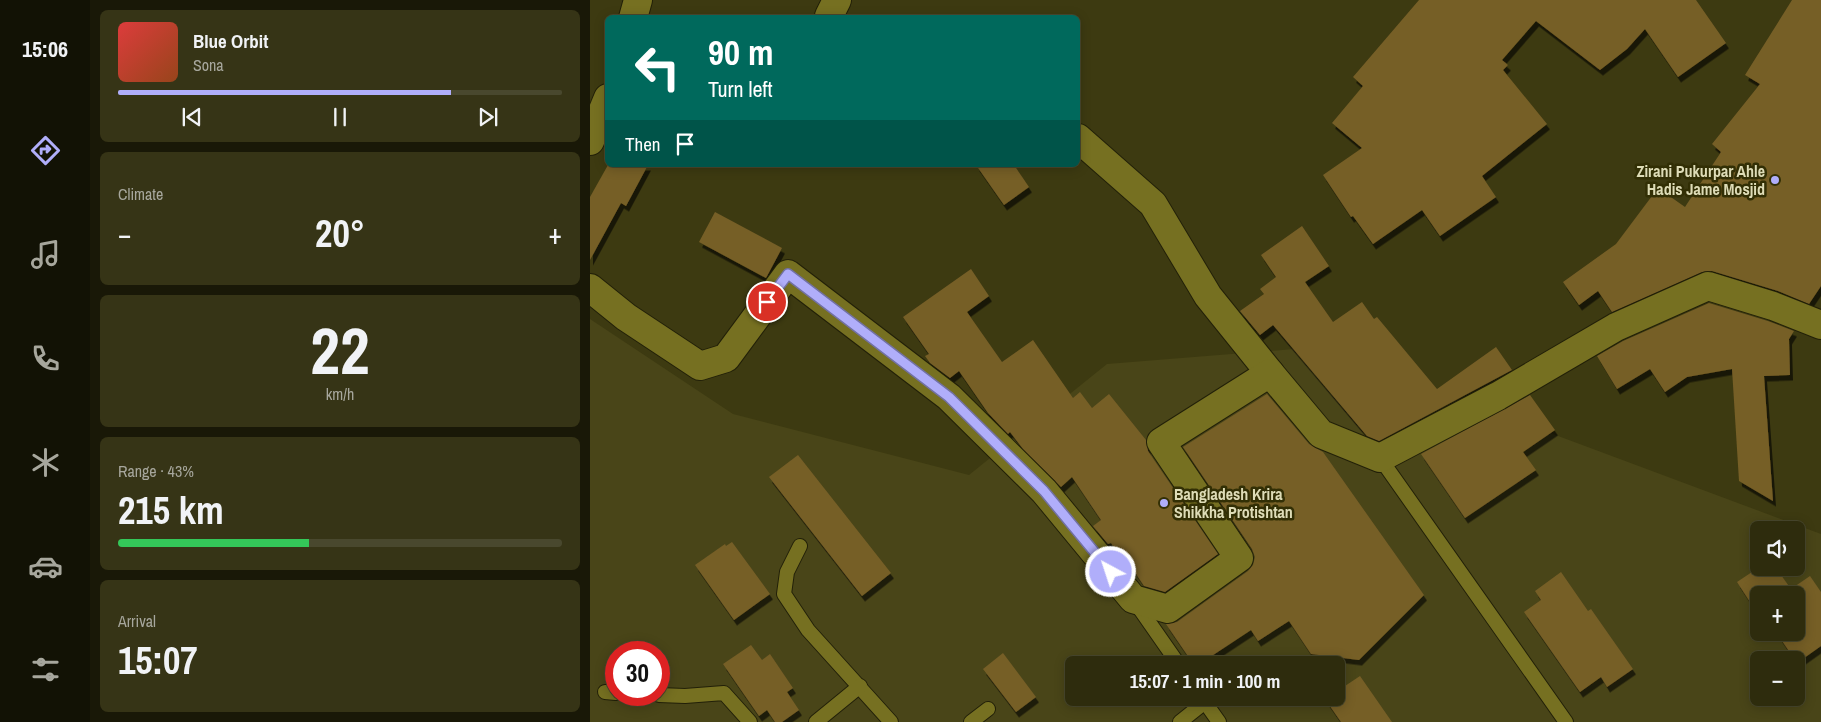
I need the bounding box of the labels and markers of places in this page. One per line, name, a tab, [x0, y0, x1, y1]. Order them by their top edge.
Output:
place label: Zirani Pukurpar Ahle Hadis Jame Mosjid	[1636, 160, 1765, 200]
marker: Zirani Pukurpar Ahle Hadis Jame Mosjid	[1769, 174, 1781, 186]
pin	[746, 281, 788, 323]
place label: Bangladesh Krira Shikkha Protishtan	[1174, 483, 1293, 523]
marker: Bangladesh Krira Shikkha Protishtan	[1158, 497, 1170, 509]

